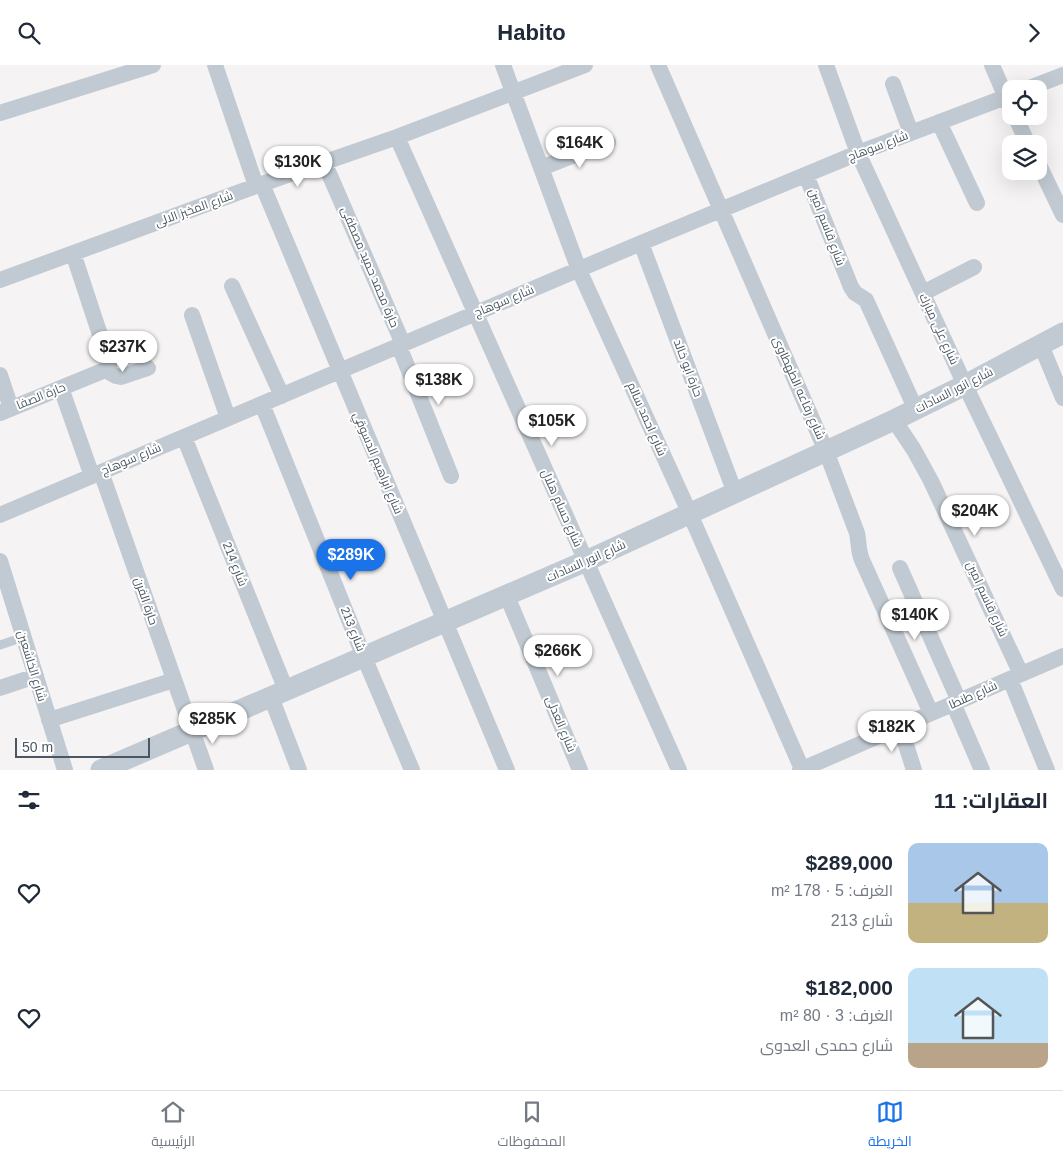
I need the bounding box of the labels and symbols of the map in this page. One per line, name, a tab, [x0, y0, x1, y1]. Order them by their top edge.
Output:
pin: $164K	[545, 127, 615, 169]
street label: شارع سوهاج	[846, 128, 911, 165]
pin: $130K	[263, 145, 333, 188]
street label: شارع قاسم امين	[805, 186, 848, 268]
street label: شارع المخبز الالى	[153, 188, 235, 231]
street label: حارة محمد حميد مصطفى	[338, 205, 402, 329]
street label: شارع سوهاج	[472, 282, 536, 321]
street label: شارع على مبارك	[915, 291, 962, 367]
pin: $237K	[88, 331, 158, 373]
street label: شارع رفاعه الطهطاوى	[769, 334, 828, 442]
street label: حارة ابو خالد	[671, 337, 705, 399]
pin: $138K	[404, 363, 474, 406]
street label: شارع انور السادات	[913, 364, 996, 417]
street label: حارة الصفا	[14, 380, 68, 412]
street label: شارع احمد سالم	[624, 380, 669, 458]
pin: $105K	[517, 405, 587, 447]
street label: شارع ابراهيم الدسوقي	[347, 410, 406, 517]
street label: شارع سوهاج	[99, 440, 163, 479]
street label: شارع حسام هلال	[538, 467, 585, 549]
pin: $204K	[940, 495, 1010, 537]
street label: شارع انور السادات	[544, 537, 628, 586]
pin: $289K	[316, 539, 386, 581]
street label: شارع 214	[219, 540, 250, 589]
street label: شارع قاسم امين	[963, 559, 1011, 639]
street label: حارة الفرن	[131, 575, 161, 627]
pin: $140K	[880, 599, 950, 641]
street label: شارع 213	[337, 605, 368, 654]
street label: شارع الخاشعين	[14, 629, 49, 703]
pin: $266K	[523, 635, 593, 677]
street label: شارع طنطا	[947, 678, 1000, 713]
street label: شارع العدلى	[542, 694, 579, 755]
pin: $285K	[178, 703, 248, 745]
pin: $182K	[857, 711, 927, 753]
scale bar	[15, 735, 150, 758]

